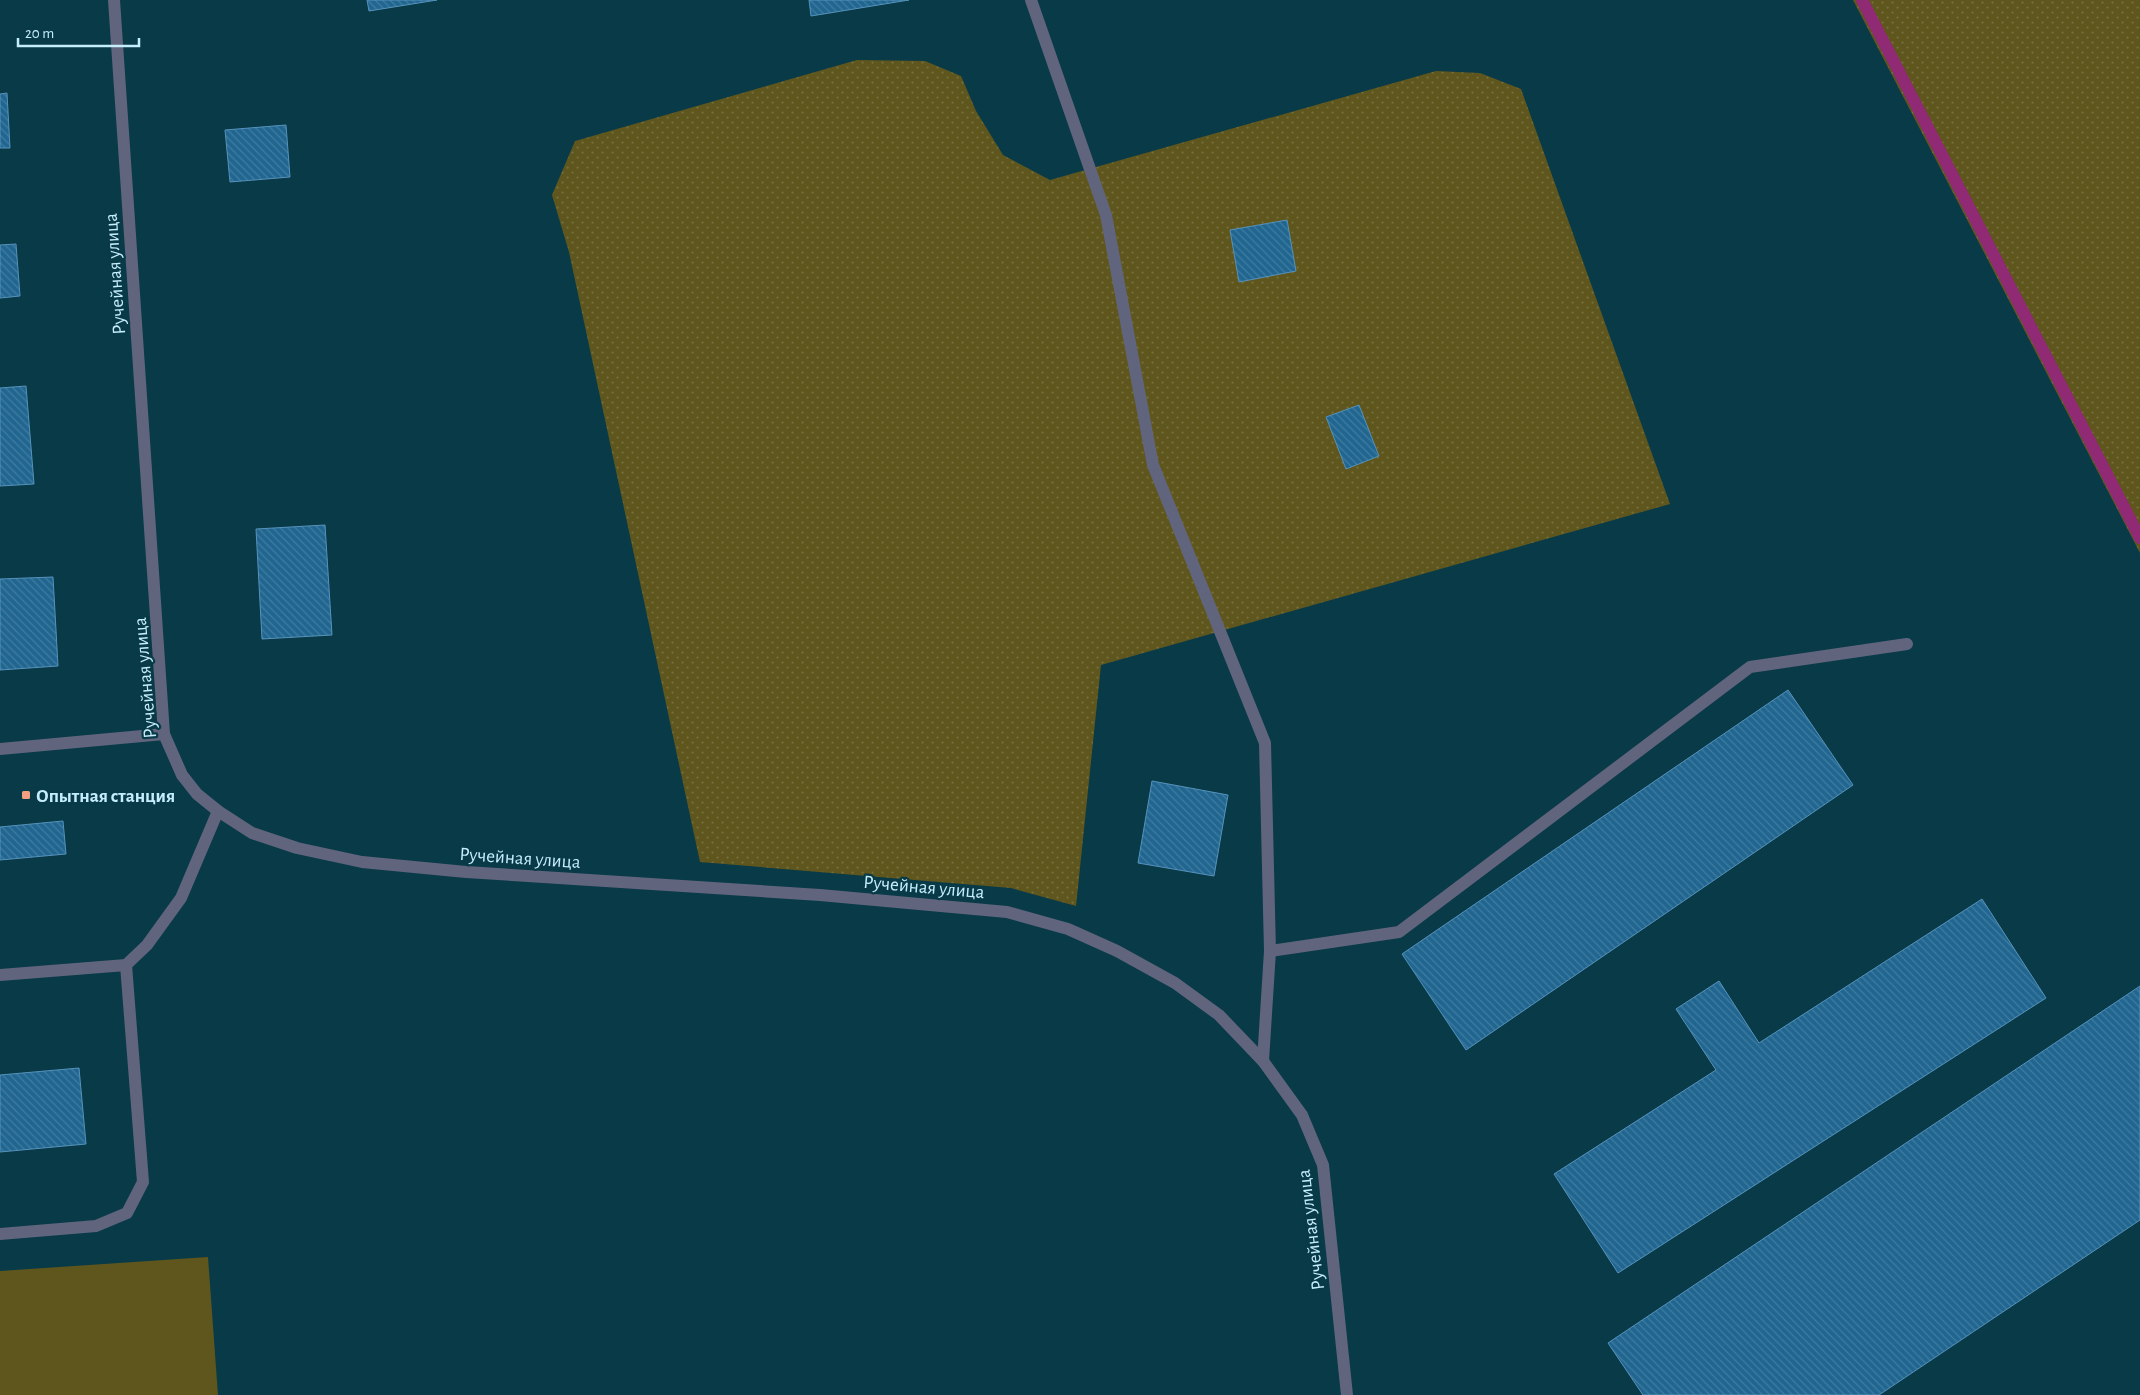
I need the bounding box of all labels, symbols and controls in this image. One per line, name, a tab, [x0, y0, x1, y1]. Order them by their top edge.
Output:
scale bar	[18, 15, 139, 47]
text: 20 m	[25, 26, 54, 41]
street label: Ручейная улица	[102, 212, 129, 335]
street label: Ручейная улица	[131, 616, 160, 739]
place label: Опытная станция	[36, 787, 175, 806]
marker: Опытная станция	[20, 789, 32, 801]
street label: Ручейная улица	[459, 845, 581, 872]
street label: Ручейная улица	[862, 873, 986, 902]
street label: Ручейная улица	[1295, 1168, 1328, 1291]

